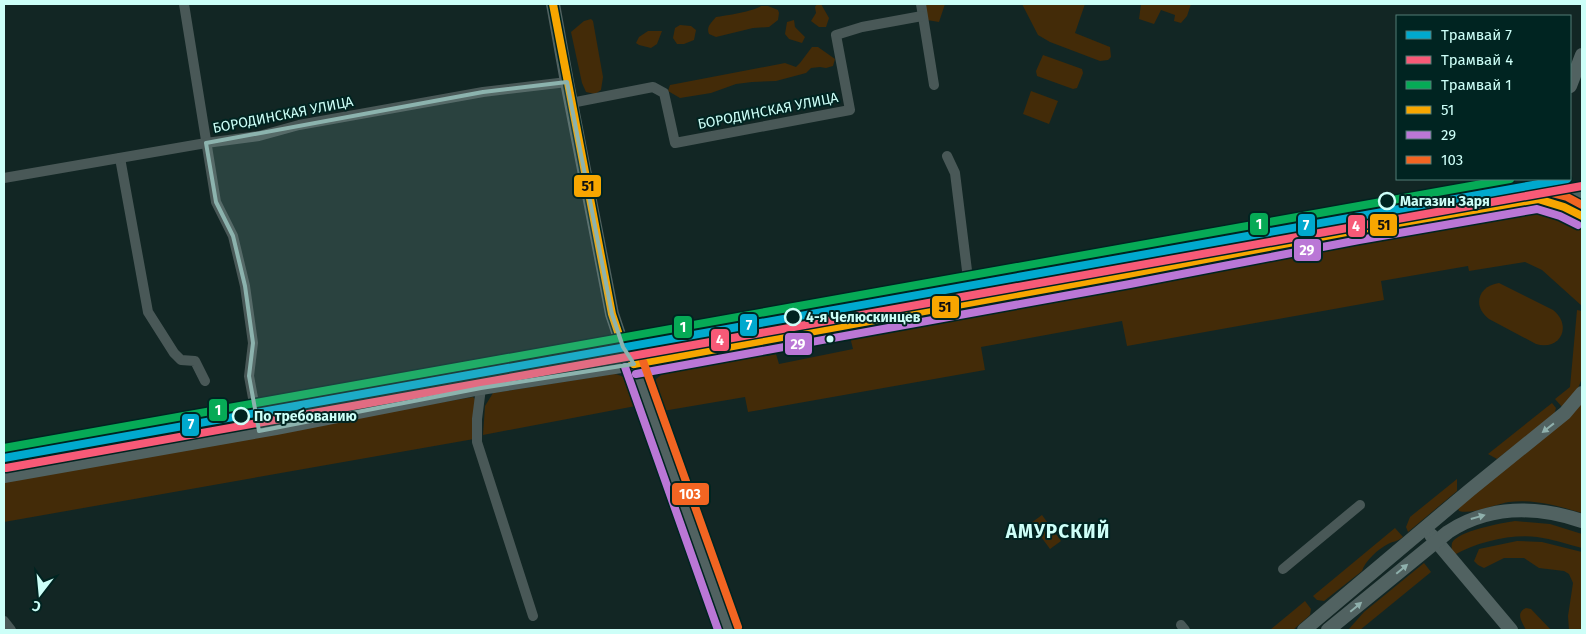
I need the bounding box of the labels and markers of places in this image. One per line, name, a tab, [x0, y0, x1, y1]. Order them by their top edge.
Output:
marker: Магазин Заря	[1378, 192, 1396, 210]
place label: Магазин Заря	[1400, 193, 1490, 210]
marker: 4-я Челюскинцев	[784, 308, 802, 326]
place label: 4-я Челюскинцев	[806, 309, 921, 326]
unlabelled marker	[825, 334, 835, 344]
marker: По требованию	[232, 407, 250, 425]
place label: По требованию	[254, 408, 357, 425]

